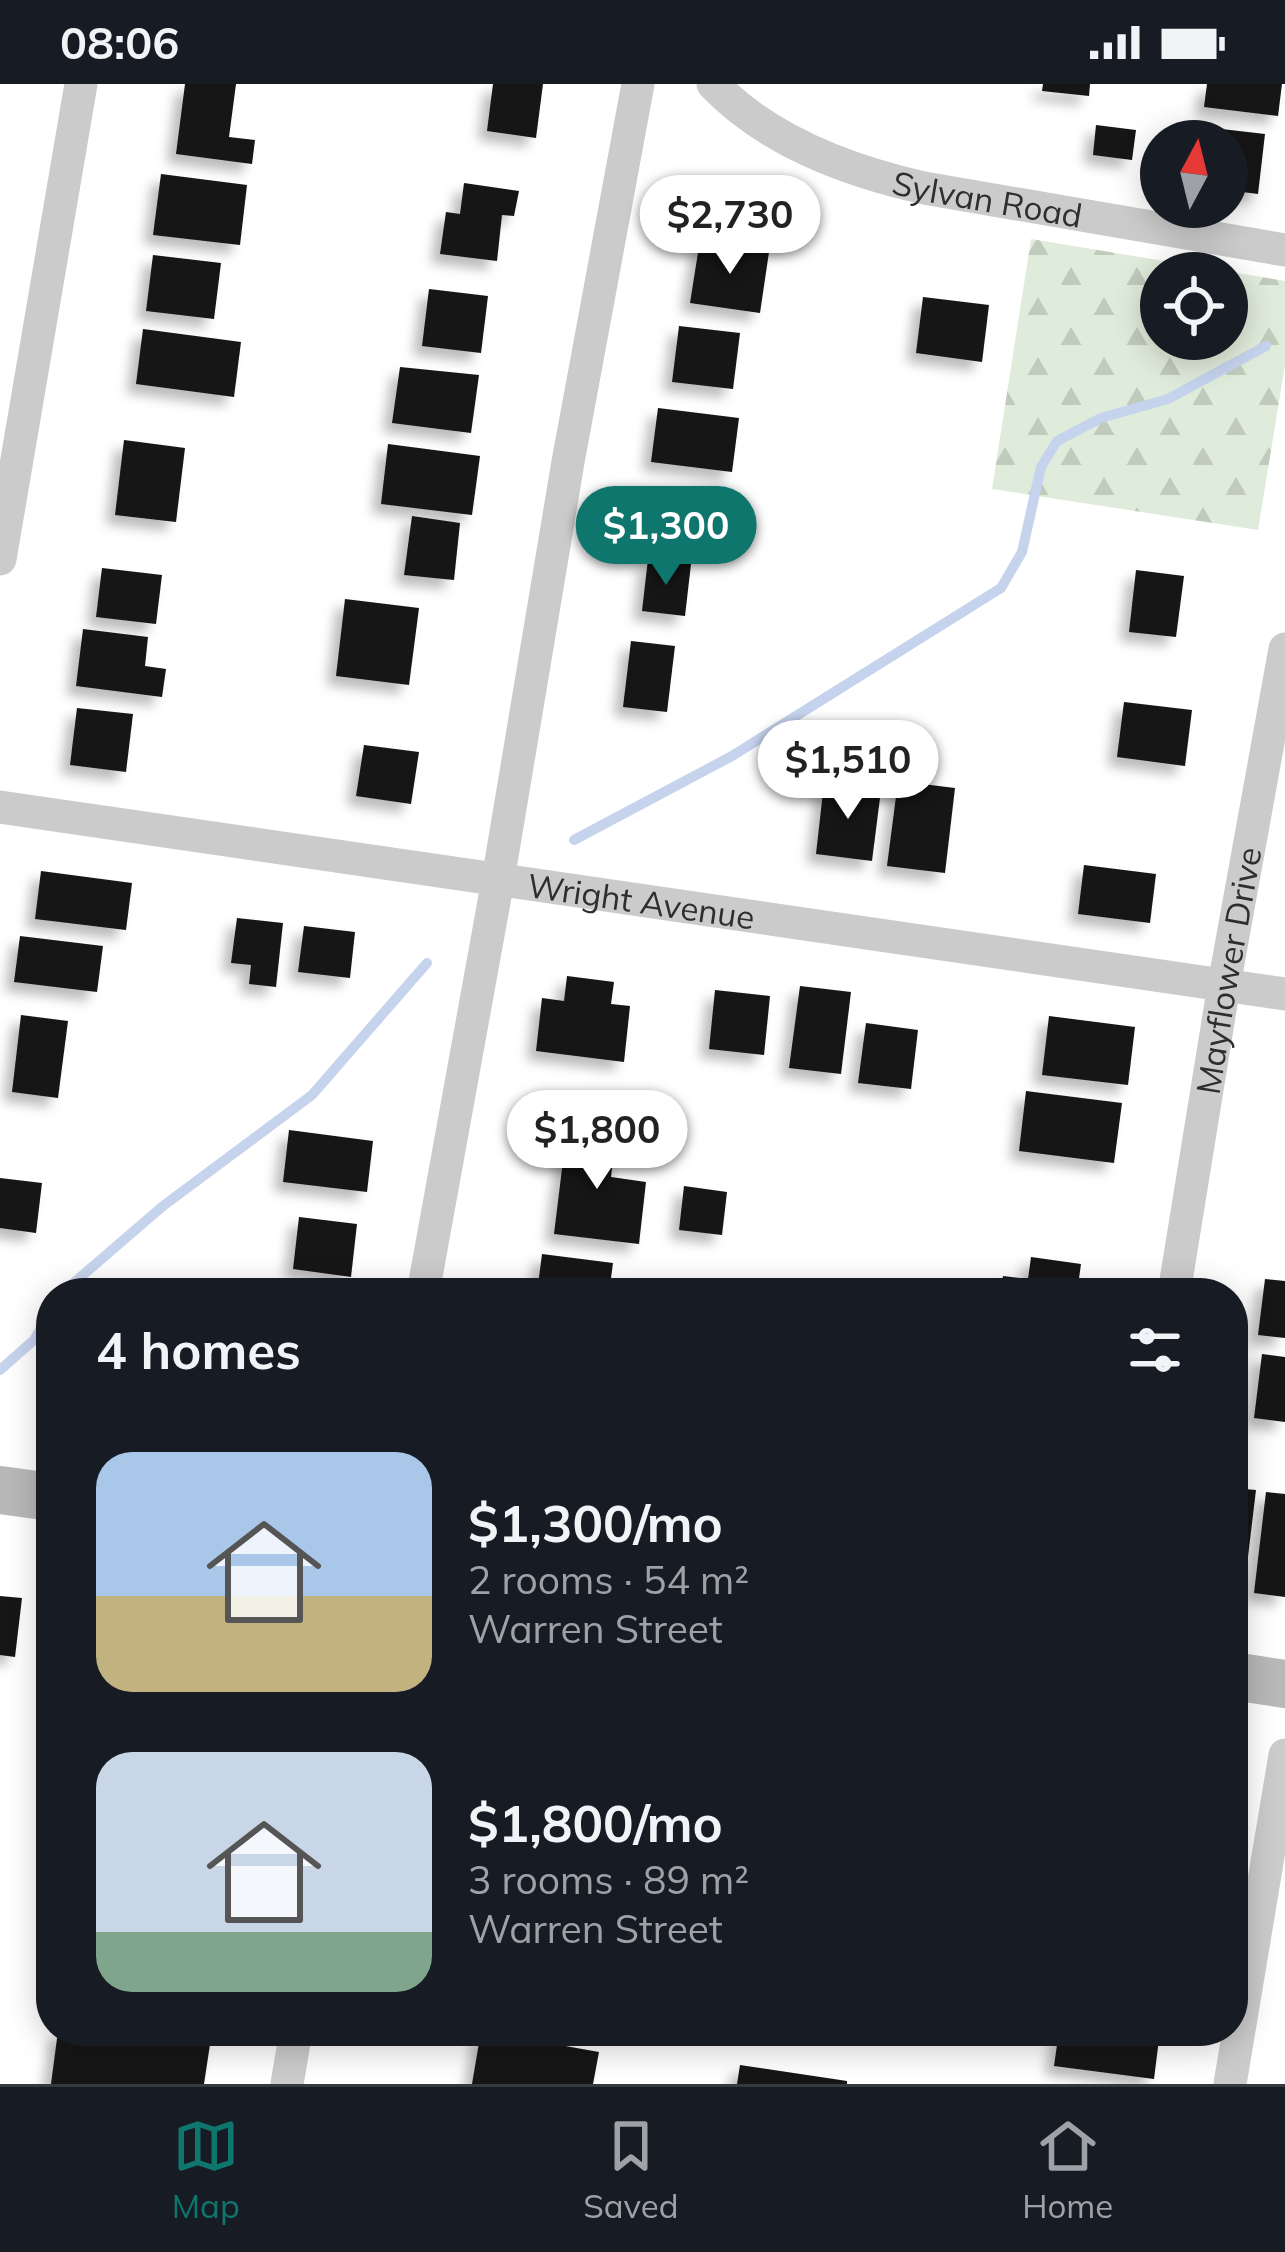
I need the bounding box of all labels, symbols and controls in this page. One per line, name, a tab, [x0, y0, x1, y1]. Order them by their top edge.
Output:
text: 08:06	[60, 14, 179, 70]
north arrow	[1140, 120, 1248, 228]
map controls	[1140, 120, 1248, 360]
street label: Sylvan Road	[888, 161, 1085, 235]
pin: $2,730	[632, 175, 828, 277]
text: $2,730	[667, 189, 793, 238]
button: locate	[1140, 252, 1248, 360]
pin: $1,300	[568, 486, 764, 588]
text: $1,300	[603, 500, 729, 549]
pin: $1,510	[750, 720, 946, 822]
text: $1,510	[785, 734, 911, 783]
street label: Mayflower Drive	[1186, 844, 1269, 1097]
street label: Wright Avenue	[525, 864, 758, 937]
pin: $1,800	[499, 1090, 695, 1192]
text: $1,800	[534, 1104, 660, 1153]
icon: filters	[1122, 1317, 1188, 1383]
text: 4 homes	[96, 1318, 301, 1382]
text: $1,300/mo	[468, 1491, 723, 1555]
icon: home	[192, 1500, 336, 1644]
text: 2 rooms · 54 m²	[468, 1555, 749, 1604]
text: Warren Street	[468, 1604, 723, 1653]
text: $1,800/mo	[468, 1791, 723, 1855]
icon: home	[192, 1800, 336, 1944]
text: 3 rooms · 89 m²	[468, 1855, 749, 1904]
text: Warren Street	[468, 1904, 723, 1953]
tab: Map	[172, 2113, 240, 2226]
tab: Saved	[583, 2113, 679, 2226]
tab: Home	[1022, 2113, 1113, 2226]

